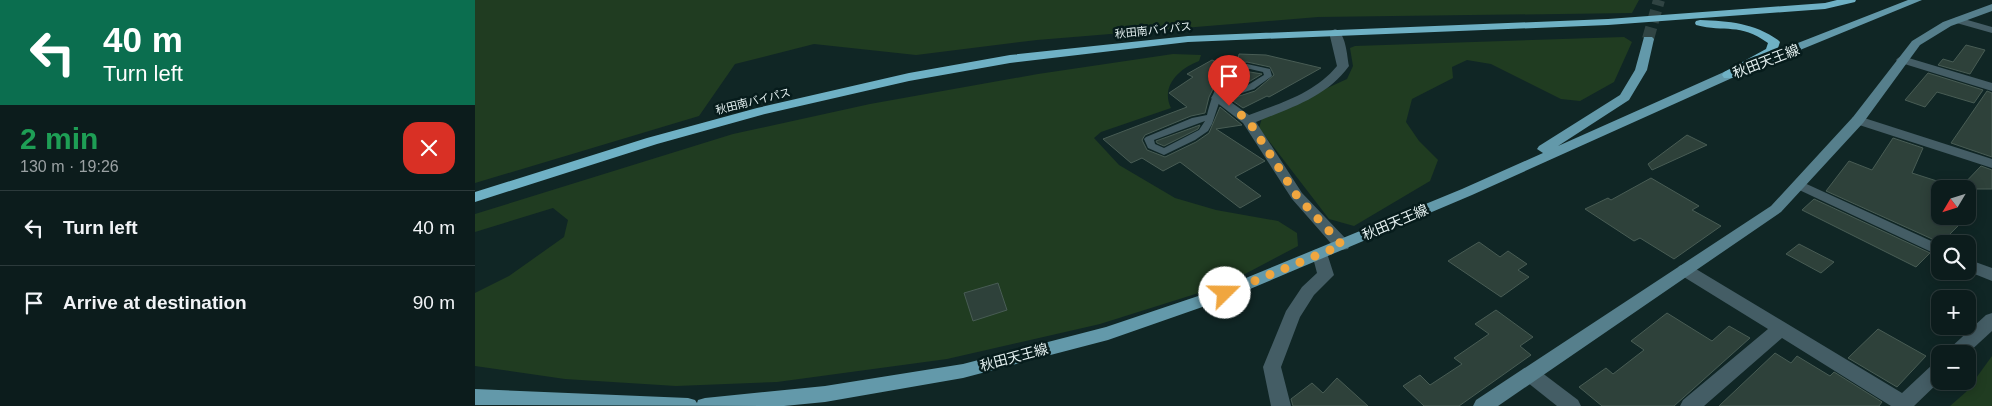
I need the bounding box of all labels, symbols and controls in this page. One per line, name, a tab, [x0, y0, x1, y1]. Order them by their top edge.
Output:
icon: left	[20, 20, 85, 85]
text: 40 m	[103, 20, 183, 59]
street label: 秋田南バイパス	[1114, 20, 1192, 40]
street label: 秋田天王線	[1730, 41, 1802, 81]
pin	[1208, 55, 1250, 106]
text: Turn left	[103, 61, 183, 86]
icon: arrive	[1215, 62, 1243, 90]
street label: 秋田南バイパス	[714, 86, 792, 116]
text: 2 min	[20, 122, 98, 155]
button: close	[403, 122, 455, 174]
text: 130 m · 19:26	[20, 158, 119, 175]
north arrow	[1931, 180, 1976, 225]
map controls	[1931, 180, 1976, 390]
street label: 秋田天王線	[1360, 201, 1430, 243]
icon: left	[20, 214, 48, 242]
text: Turn left	[63, 217, 138, 238]
text: 40 m	[413, 217, 455, 238]
button: search	[1931, 235, 1976, 280]
position arrow	[1198, 266, 1250, 318]
icon: arrive	[20, 289, 48, 317]
button: +	[1931, 290, 1976, 335]
text: Arrive at destination	[63, 292, 247, 313]
text: 90 m	[413, 292, 455, 313]
street label: 秋田天王線	[978, 340, 1050, 374]
button: −	[1931, 345, 1976, 390]

